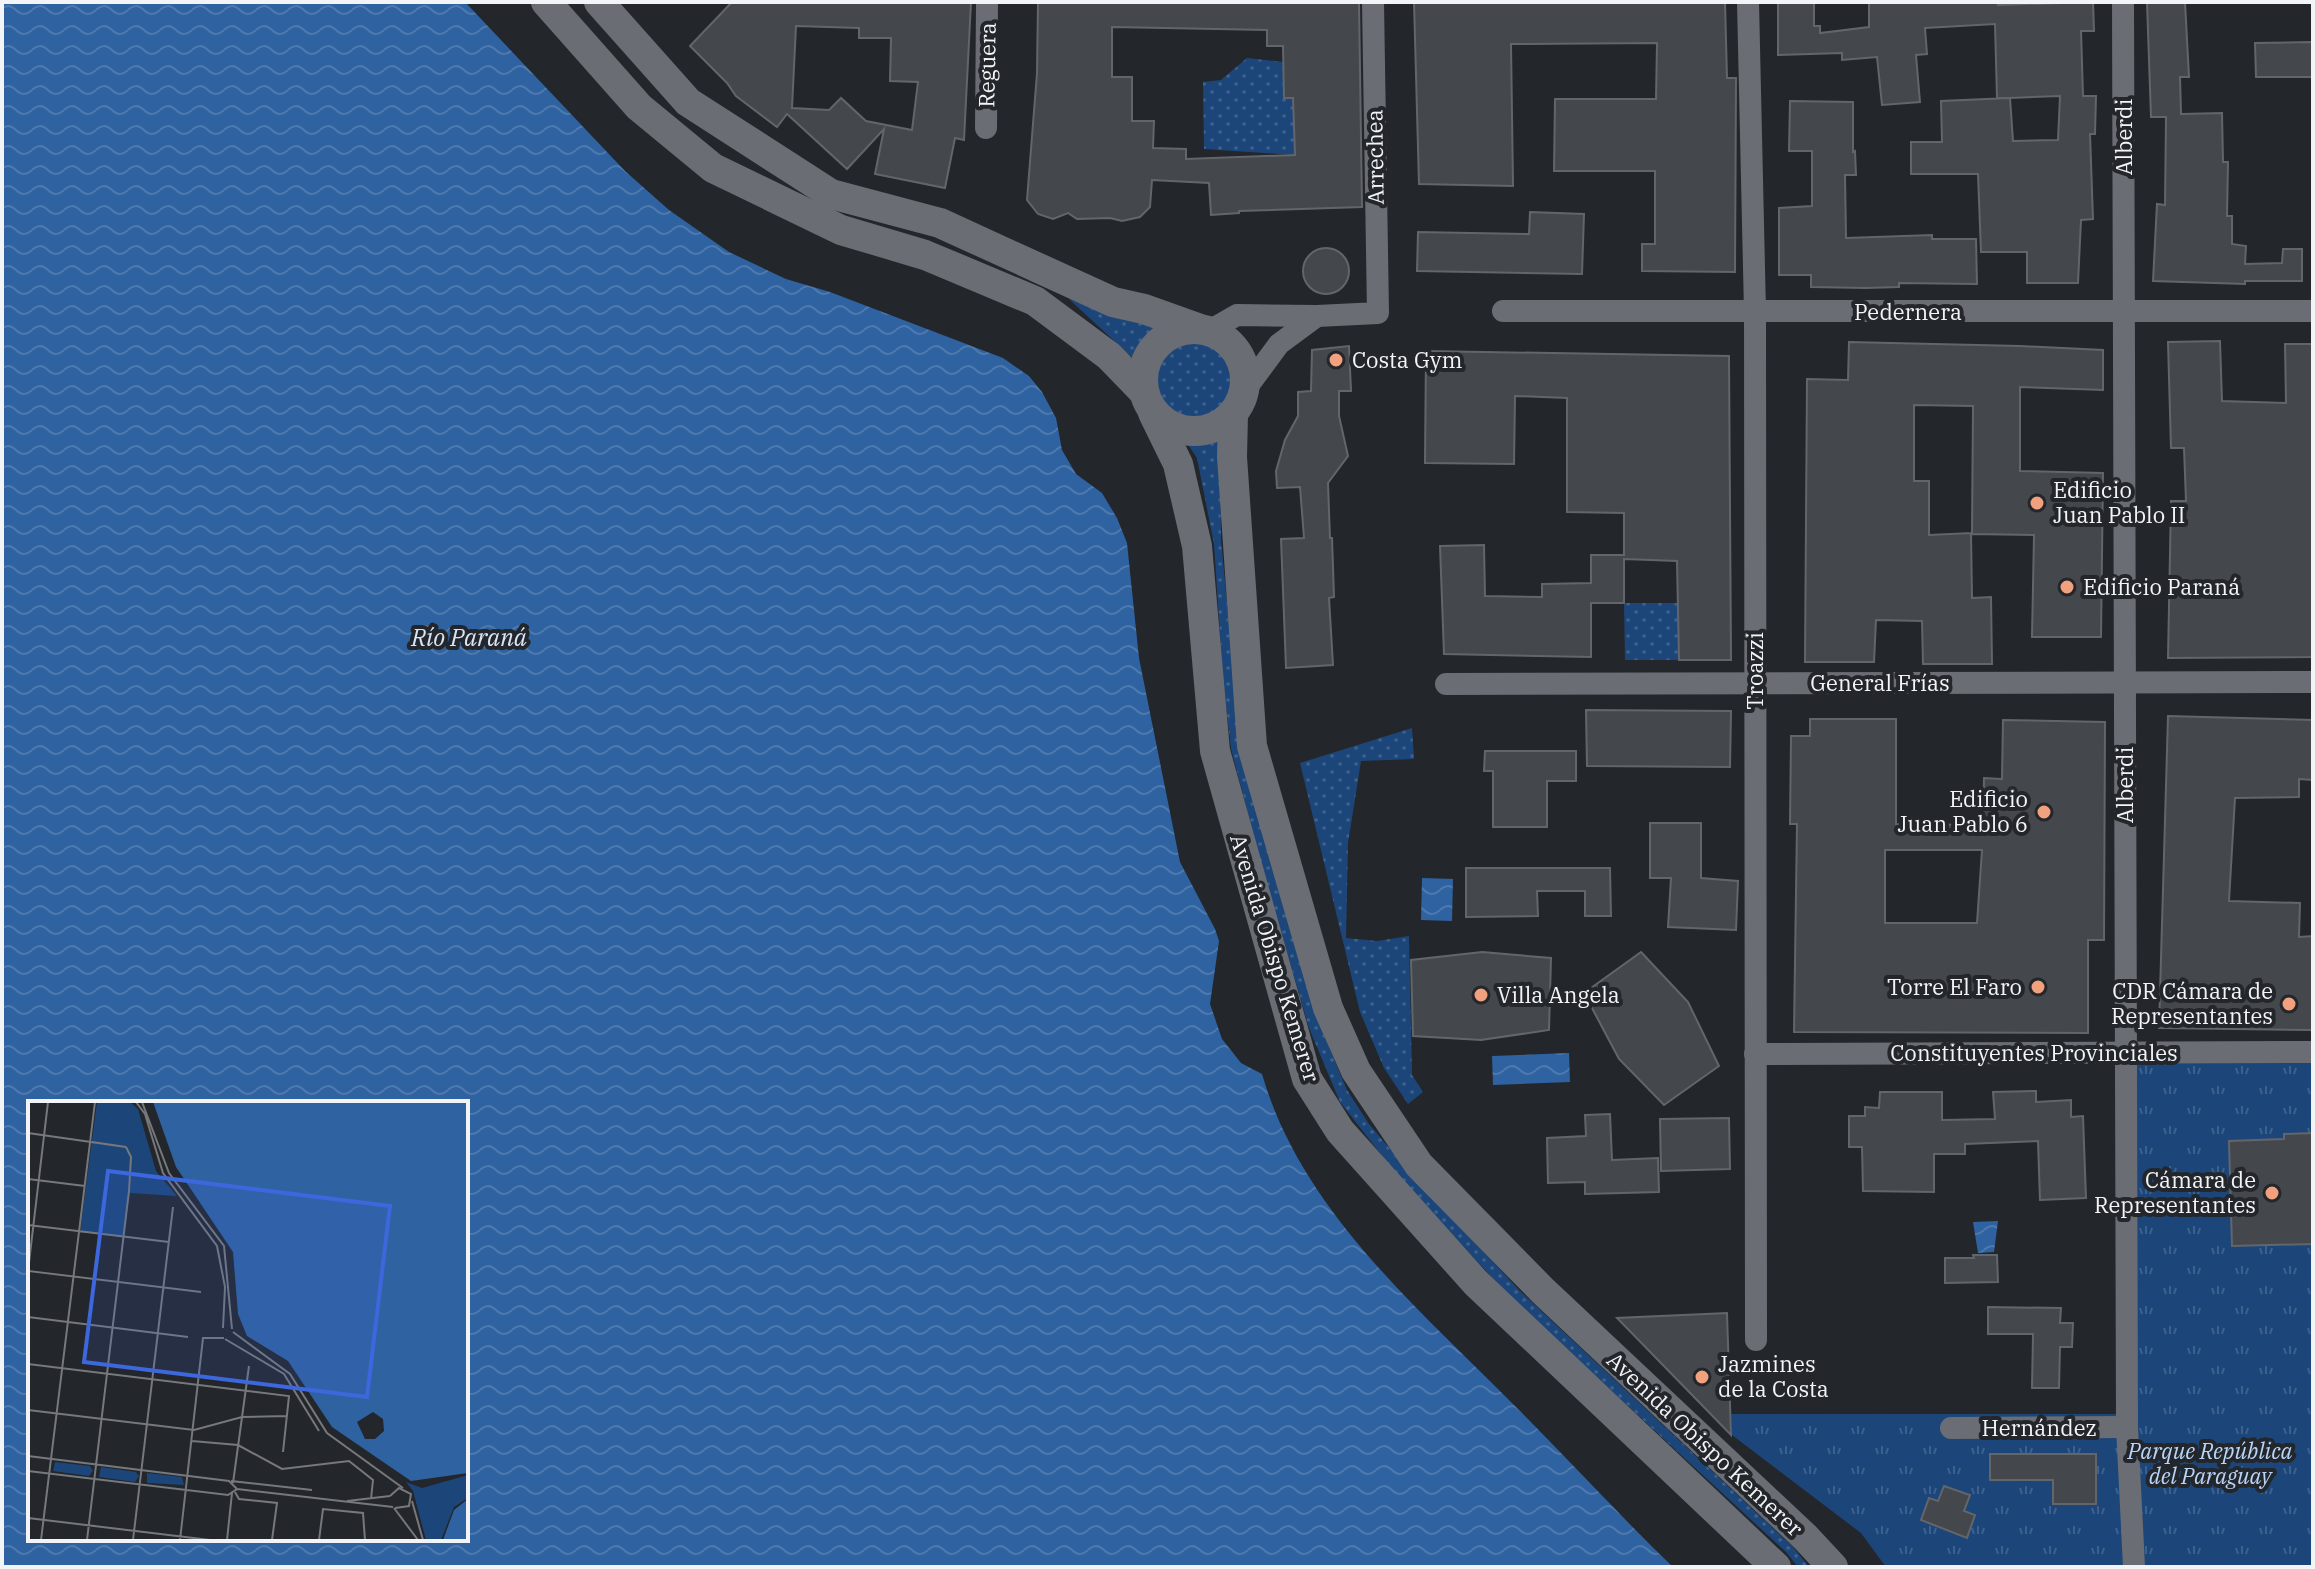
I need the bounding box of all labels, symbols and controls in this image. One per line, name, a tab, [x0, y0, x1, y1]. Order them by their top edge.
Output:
street label: Reguera	[971, 22, 1002, 108]
street label: Alberdi	[2109, 99, 2138, 175]
street label: Arrechea	[1359, 109, 1390, 205]
street label: Pedernera	[1854, 297, 1962, 326]
place label: Costa Gym	[1352, 345, 1463, 374]
marker: Costa Gym	[1327, 351, 1345, 369]
place label: Edificio Juan Pablo II	[2053, 475, 2185, 529]
marker: Edificio Juan Pablo II	[2028, 494, 2046, 512]
place label: Edificio Paraná	[2083, 572, 2240, 601]
marker: Edificio Paraná	[2058, 578, 2076, 596]
water label: Río Paraná	[410, 621, 527, 653]
street label: Troazzi	[1740, 632, 1769, 710]
street label: General Frías	[1810, 668, 1950, 697]
street label: Alberdi	[2110, 747, 2139, 823]
place label: Edificio Juan Pablo 6	[1898, 784, 2028, 838]
marker: Edificio Juan Pablo 6	[2035, 803, 2053, 821]
street label: Avenida Obispo Kemerer	[1224, 830, 1327, 1086]
place label: Torre El Faro	[1887, 972, 2022, 1001]
place label: CDR Cámara de Representantes	[2111, 976, 2273, 1030]
marker: Torre El Faro	[2029, 978, 2047, 996]
place label: Villa Angela	[1497, 980, 1620, 1009]
marker: Villa Angela	[1472, 986, 1490, 1004]
marker: CDR Cámara de Representantes	[2280, 995, 2298, 1013]
street label: Constituyentes Provinciales	[1890, 1038, 2178, 1067]
inset map	[28, 1101, 468, 1541]
place label: Cámara de Representantes	[2094, 1165, 2256, 1219]
marker: Cámara de Representantes	[2263, 1184, 2281, 1202]
street label: Avenida Obispo Kemerer	[1601, 1345, 1810, 1542]
place label: Jazmines de la Costa	[1718, 1349, 1829, 1403]
marker: Jazmines de la Costa	[1693, 1368, 1711, 1386]
street label: Hernández	[1981, 1413, 2097, 1442]
park label: Parque República del Paraguay	[2127, 1436, 2292, 1490]

